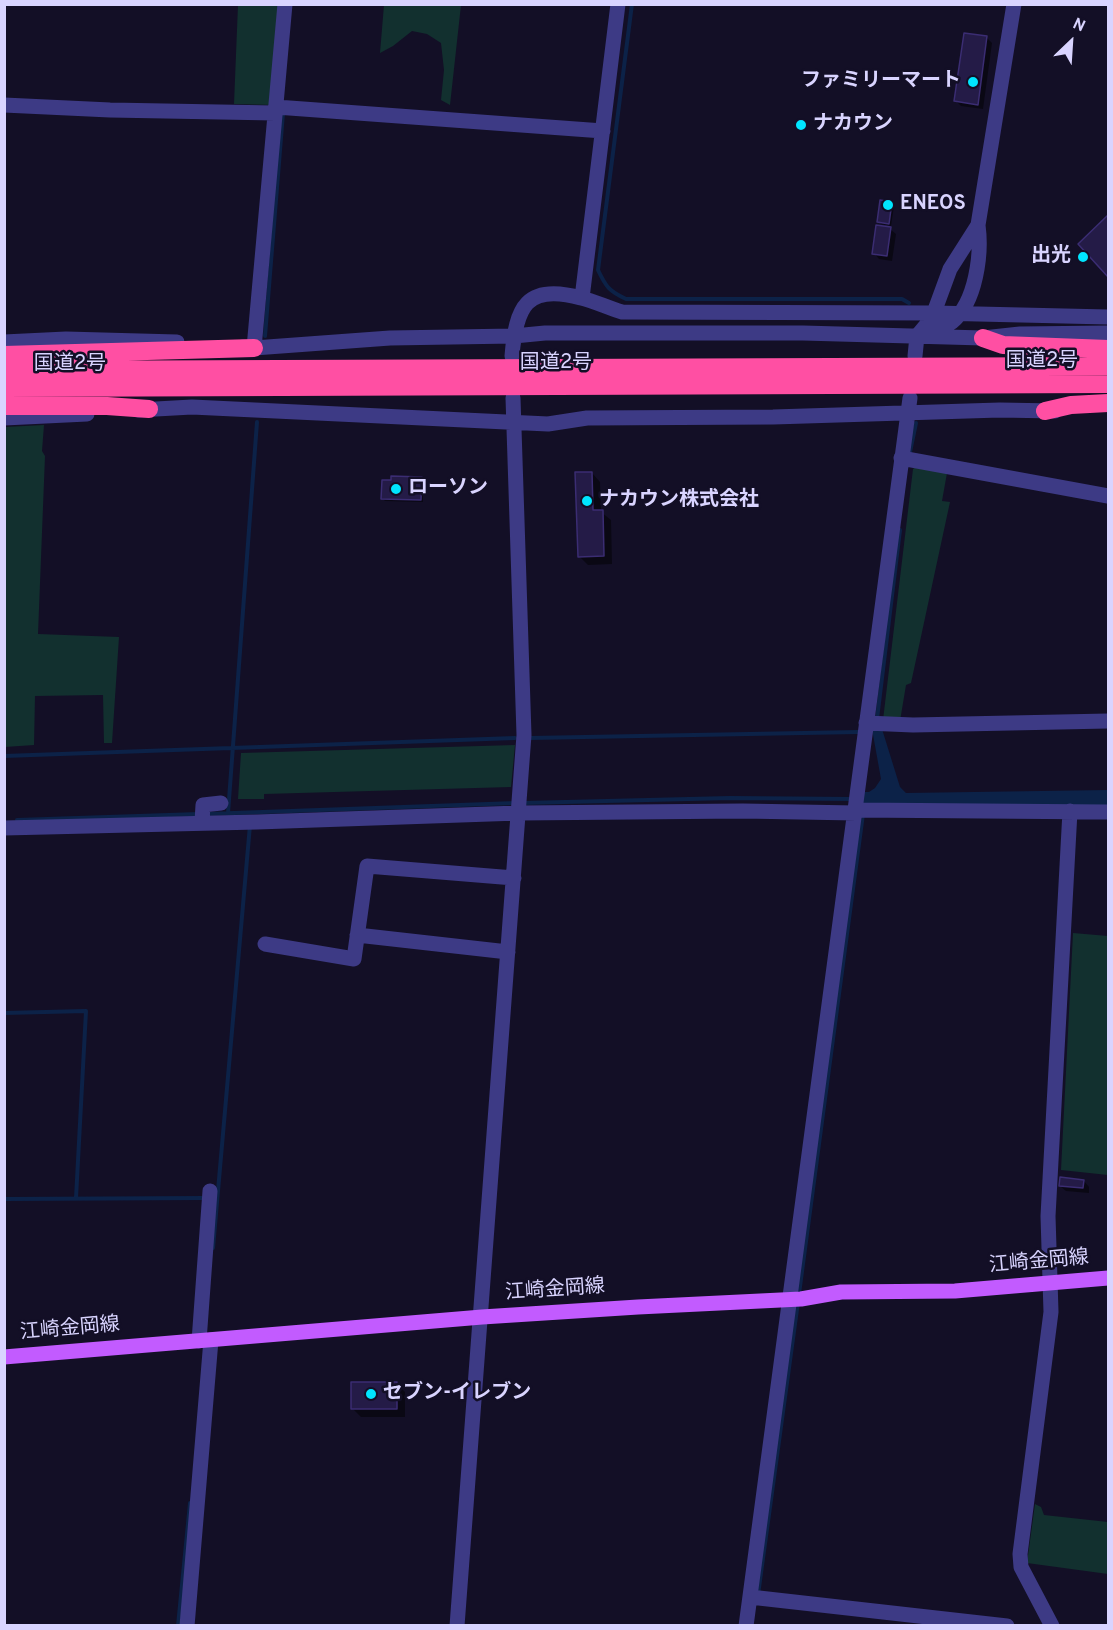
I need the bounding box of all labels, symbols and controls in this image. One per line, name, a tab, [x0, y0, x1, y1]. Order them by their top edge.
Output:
north arrow	[1041, 12, 1101, 72]
text: N	[1069, 14, 1088, 37]
place label: ファミリーマート	[801, 70, 961, 94]
marker: ファミリーマート	[966, 75, 980, 89]
place label: ナカウン	[813, 113, 893, 137]
marker: ナカウン	[794, 118, 808, 132]
place label: ENEOS	[900, 193, 966, 217]
marker: ENEOS	[881, 198, 895, 212]
place label: 出光	[1031, 245, 1071, 269]
marker: 出光	[1076, 250, 1090, 264]
street label: 国道2号	[1006, 350, 1078, 374]
street label: 国道2号	[520, 352, 592, 376]
street label: 国道2号	[34, 353, 106, 377]
place label: ローソン	[408, 477, 488, 501]
marker: ローソン	[389, 482, 403, 496]
place label: ナカウン株式会社	[599, 489, 759, 513]
marker: ナカウン株式会社	[580, 494, 594, 508]
street label: 江崎金岡線	[988, 1247, 1090, 1279]
street label: 江崎金岡線	[504, 1276, 606, 1306]
street label: 江崎金岡線	[19, 1314, 121, 1346]
place label: セブン-イレブン	[383, 1382, 531, 1406]
marker: セブン-イレブン	[364, 1387, 378, 1401]

